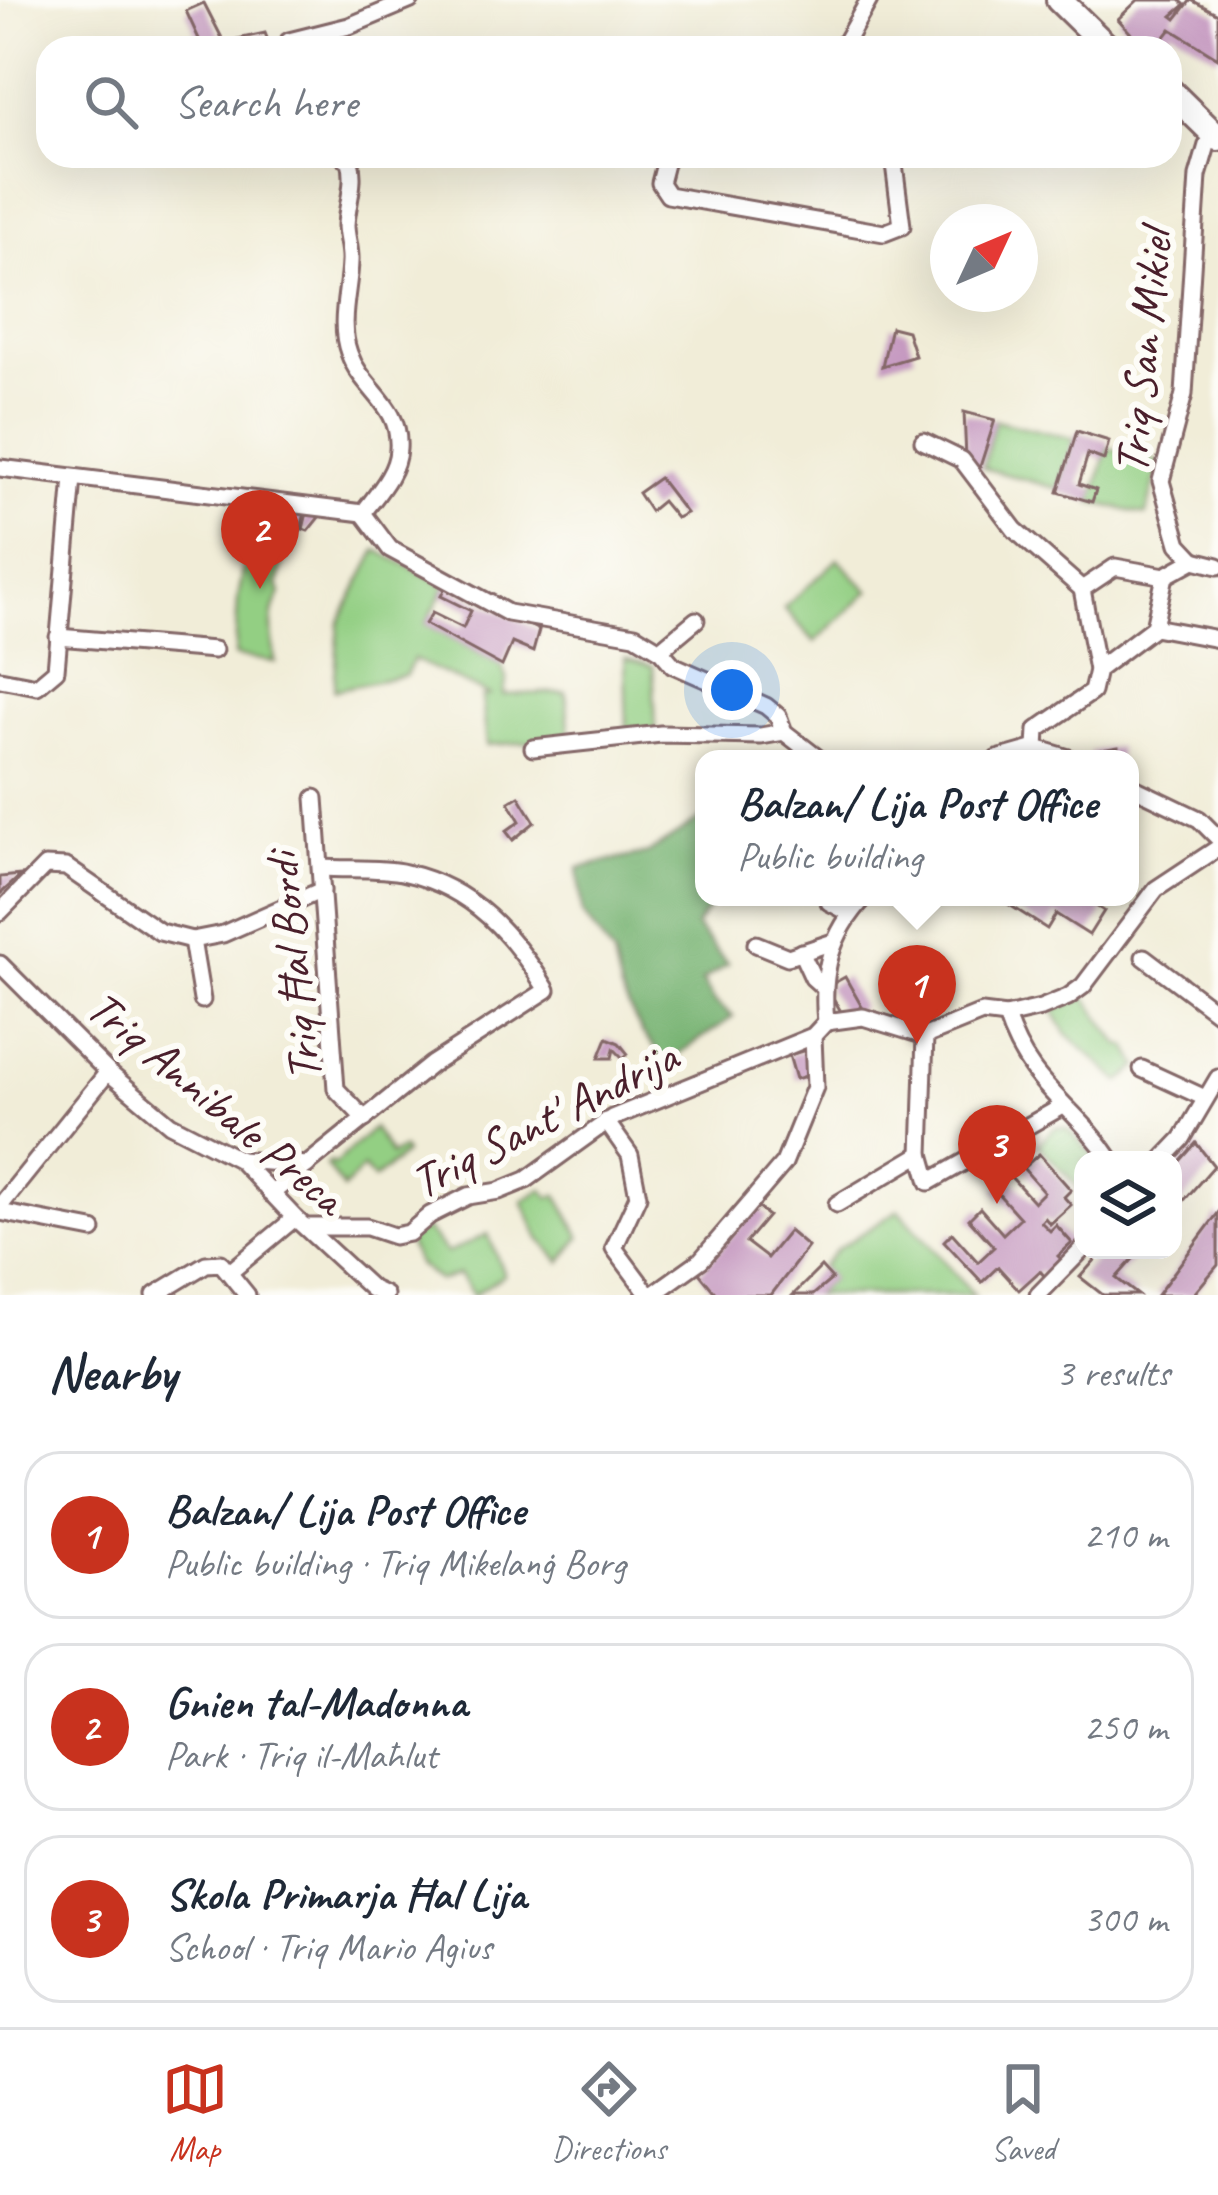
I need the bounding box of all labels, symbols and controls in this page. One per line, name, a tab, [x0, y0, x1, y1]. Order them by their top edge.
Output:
search box	[36, 36, 1182, 168]
icon: search	[78, 69, 144, 135]
text: Search here	[174, 74, 357, 131]
north arrow	[930, 204, 1038, 312]
street label: Triq San Mikiel	[1100, 220, 1186, 477]
pin: 2	[221, 490, 299, 589]
your location	[702, 660, 762, 720]
popup	[695, 750, 1139, 906]
text: Balzan/ Lija Post Office	[737, 775, 1097, 832]
text: Public building	[737, 832, 922, 881]
street label: Triq Ħal Bordi	[251, 844, 335, 1084]
pin: 1	[878, 945, 956, 1044]
street label: Triq Annibale Preca	[75, 977, 360, 1230]
street label: Triq Sant' Andrija	[401, 1025, 690, 1212]
pin: 3	[958, 1105, 1036, 1204]
map controls	[1074, 1151, 1182, 1259]
button: layers	[1074, 1151, 1182, 1259]
text: Nearby	[48, 1341, 176, 1405]
text: 3 results	[1056, 1349, 1170, 1398]
text: Balzan/ Lija Post Office	[165, 1482, 525, 1539]
text: 1	[81, 1511, 99, 1560]
text: 210 m	[1083, 1511, 1167, 1560]
text: Public building · Triq Mikelanġ Borg	[165, 1539, 625, 1588]
text: Gnien tal-Madonna	[165, 1674, 467, 1731]
text: 2	[81, 1703, 99, 1752]
text: 250 m	[1083, 1703, 1167, 1752]
text: Park · Triq il-Maħlut	[165, 1731, 437, 1780]
text: Skola Primarja Ħal Lija	[165, 1866, 526, 1923]
text: 3	[81, 1895, 99, 1944]
text: 300 m	[1083, 1895, 1167, 1944]
text: School · Triq Mario Agius	[165, 1923, 492, 1972]
tab: Map	[162, 2056, 228, 2170]
tab: Directions	[552, 2056, 666, 2170]
tab: Saved	[990, 2056, 1056, 2170]

